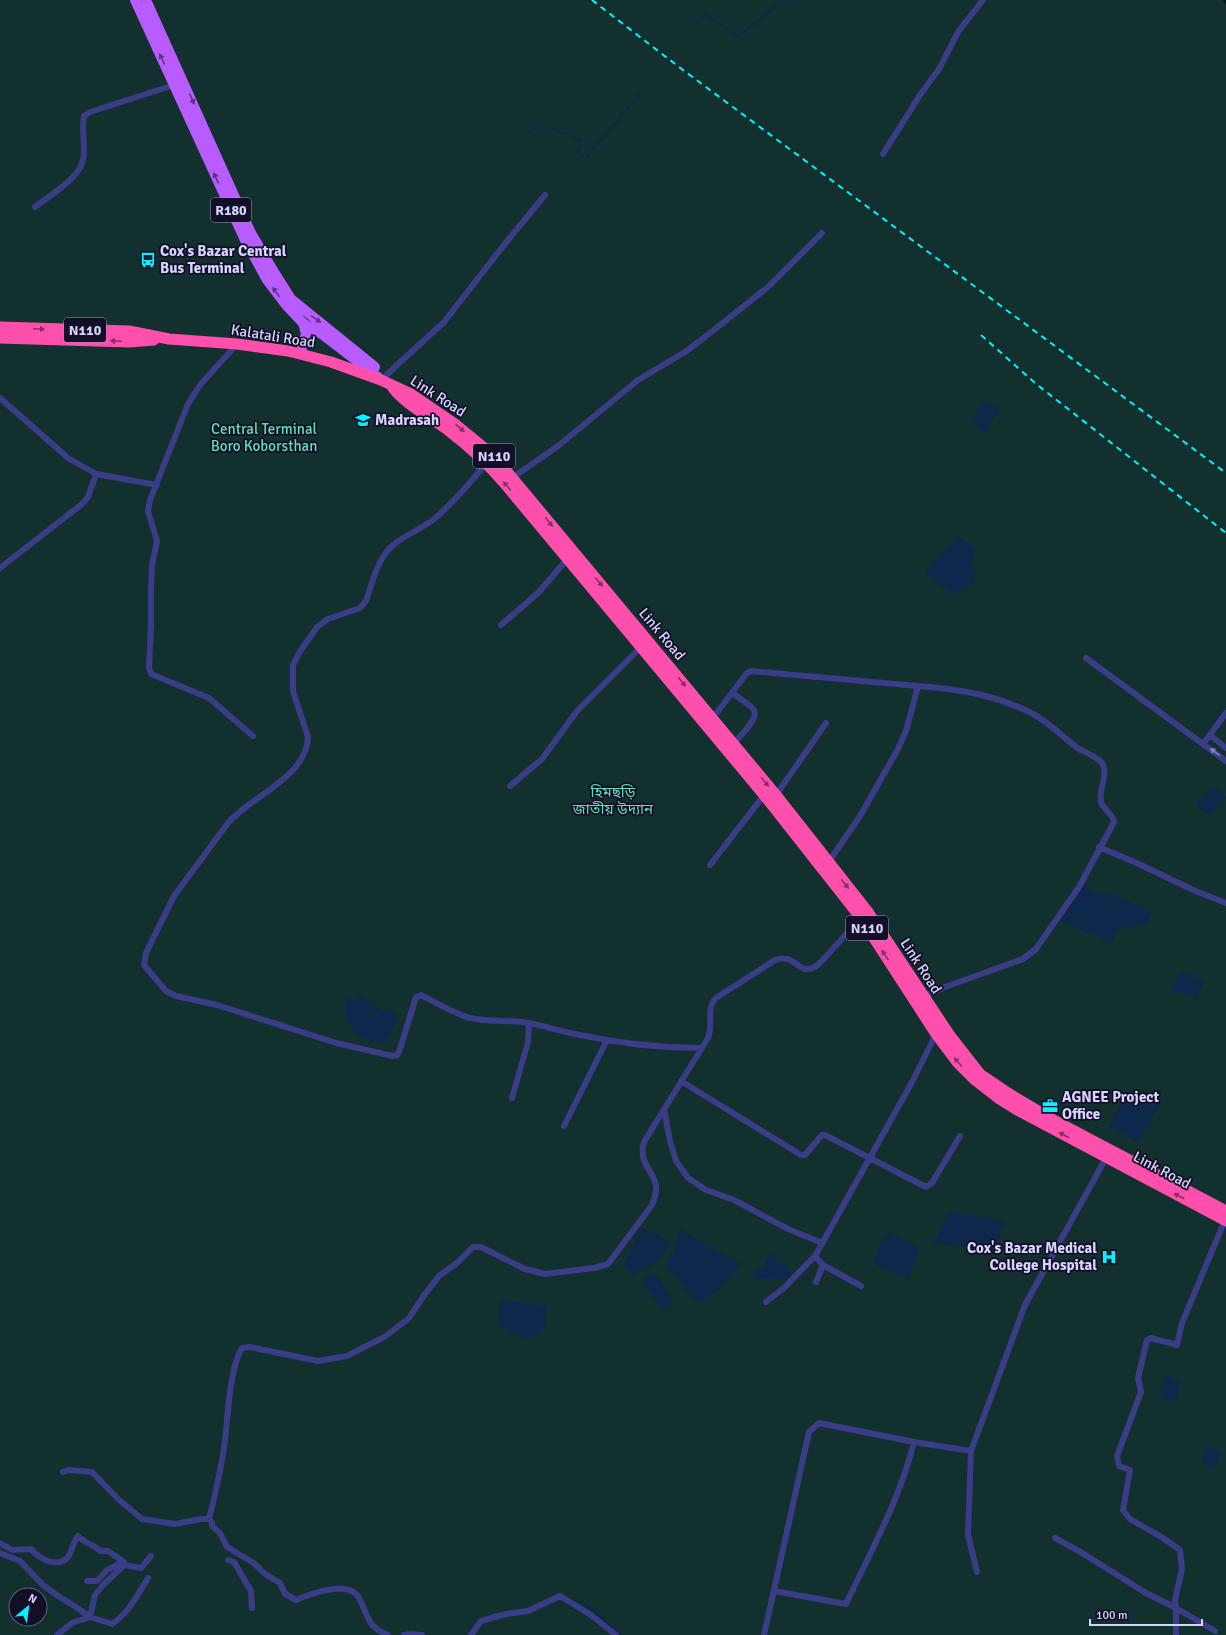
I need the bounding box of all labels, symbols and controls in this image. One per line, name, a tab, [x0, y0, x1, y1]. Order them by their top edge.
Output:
one-way arrow	[159, 54, 165, 65]
one-way arrow	[189, 94, 195, 106]
one-way arrow	[213, 172, 219, 183]
road number: R180	[211, 198, 251, 222]
place label: Cox's Bazar Central Bus Terminal	[160, 242, 287, 277]
bus stop icon: Cox's Bazar Central Bus Terminal	[139, 251, 157, 269]
one-way arrow	[272, 287, 281, 298]
one-way arrow	[310, 316, 322, 323]
road number: N110	[64, 318, 106, 342]
street label: Kalatali Road	[230, 320, 316, 352]
one-way arrow	[33, 325, 45, 332]
one-way arrow	[110, 338, 122, 345]
street label: Link Road	[407, 371, 469, 421]
school or university icon: Madrasah	[354, 411, 372, 429]
place label: Madrasah	[375, 411, 439, 429]
park label: Central Terminal Boro Koborsthan	[211, 420, 317, 455]
one-way arrow	[455, 423, 465, 432]
road number: N110	[473, 444, 515, 468]
one-way arrow	[502, 480, 511, 491]
one-way arrow	[544, 517, 553, 527]
one-way arrow	[594, 577, 603, 587]
street label: Link Road	[635, 604, 689, 664]
one-way arrow	[678, 676, 687, 687]
one-way arrow	[1209, 748, 1220, 756]
one-way arrow	[761, 777, 769, 787]
park label: হিমছড়ি জাতীয় উদ্যান	[572, 783, 654, 818]
one-way arrow	[841, 879, 850, 890]
road number: N110	[846, 916, 888, 940]
street label: Link Road	[896, 935, 946, 997]
one-way arrow	[881, 949, 889, 960]
one-way arrow	[953, 1057, 963, 1067]
place label: AGNEE Project Office	[1062, 1088, 1159, 1123]
office icon: AGNEE Project Office	[1041, 1097, 1059, 1115]
one-way arrow	[1058, 1132, 1070, 1138]
street label: Link Road	[1130, 1147, 1194, 1193]
one-way arrow	[1173, 1193, 1185, 1199]
place label: Cox's Bazar Medical College Hospital	[967, 1239, 1097, 1274]
hospital icon: Cox's Bazar Medical College Hospital	[1100, 1248, 1118, 1266]
north arrow	[8, 1587, 48, 1627]
text: N	[26, 1591, 39, 1606]
scale bar	[1090, 1601, 1202, 1627]
text: 100 m	[1096, 1608, 1128, 1623]

